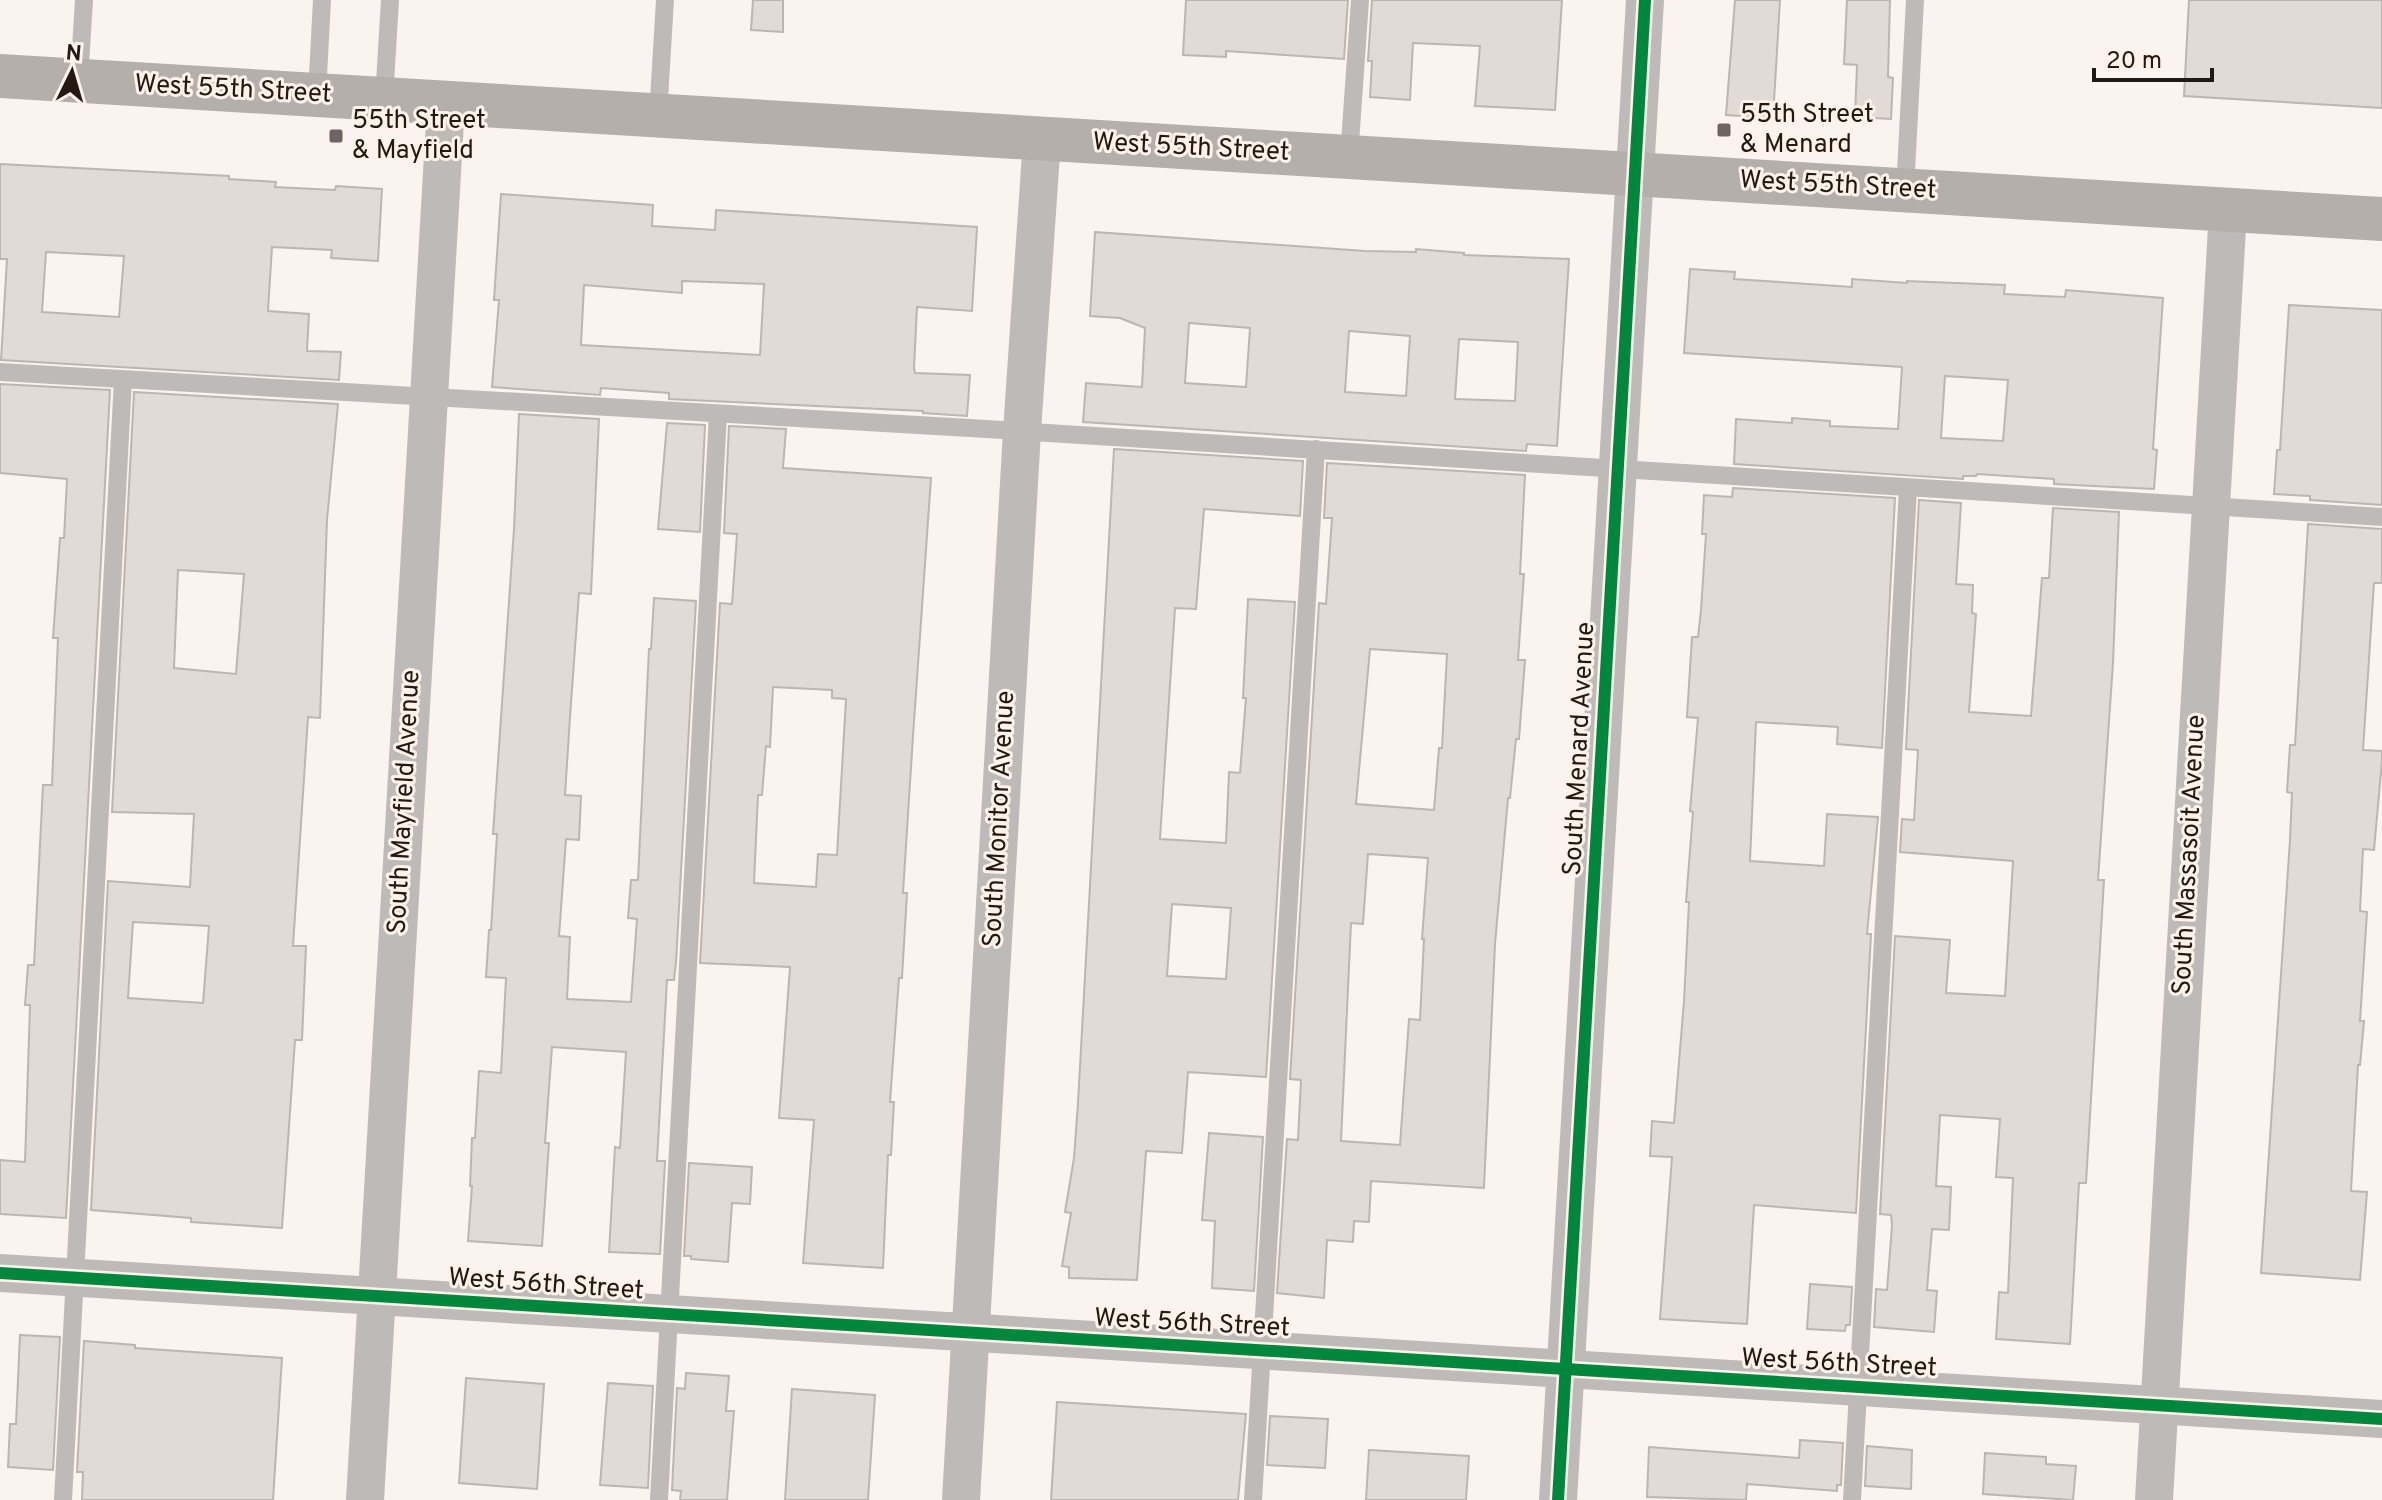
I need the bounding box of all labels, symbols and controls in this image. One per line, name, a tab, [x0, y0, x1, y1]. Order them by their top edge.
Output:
north arrow	[32, 32, 112, 112]
scale bar	[2094, 32, 2212, 82]
text: N	[64, 40, 83, 69]
text: 20 m	[2106, 47, 2162, 77]
street label: West 55th Street	[134, 68, 332, 112]
place label: 55th Street & Menard	[1740, 99, 1874, 162]
place label: 55th Street & Mayfield	[352, 105, 486, 168]
marker: 55th Street & Menard	[1715, 121, 1733, 139]
street label: West 55th Street	[1092, 126, 1290, 170]
marker: 55th Street & Mayfield	[327, 127, 345, 145]
street label: West 55th Street	[1739, 164, 1937, 208]
street label: South Menard Avenue	[1557, 621, 1603, 877]
street label: South Mayfield Avenue	[382, 669, 428, 935]
street label: South Monitor Avenue	[977, 690, 1023, 948]
street label: South Massasoit Avenue	[2166, 714, 2214, 996]
street label: West 56th Street	[447, 1262, 645, 1308]
street label: West 56th Street	[1093, 1302, 1291, 1346]
street label: West 56th Street	[1740, 1342, 1938, 1386]

